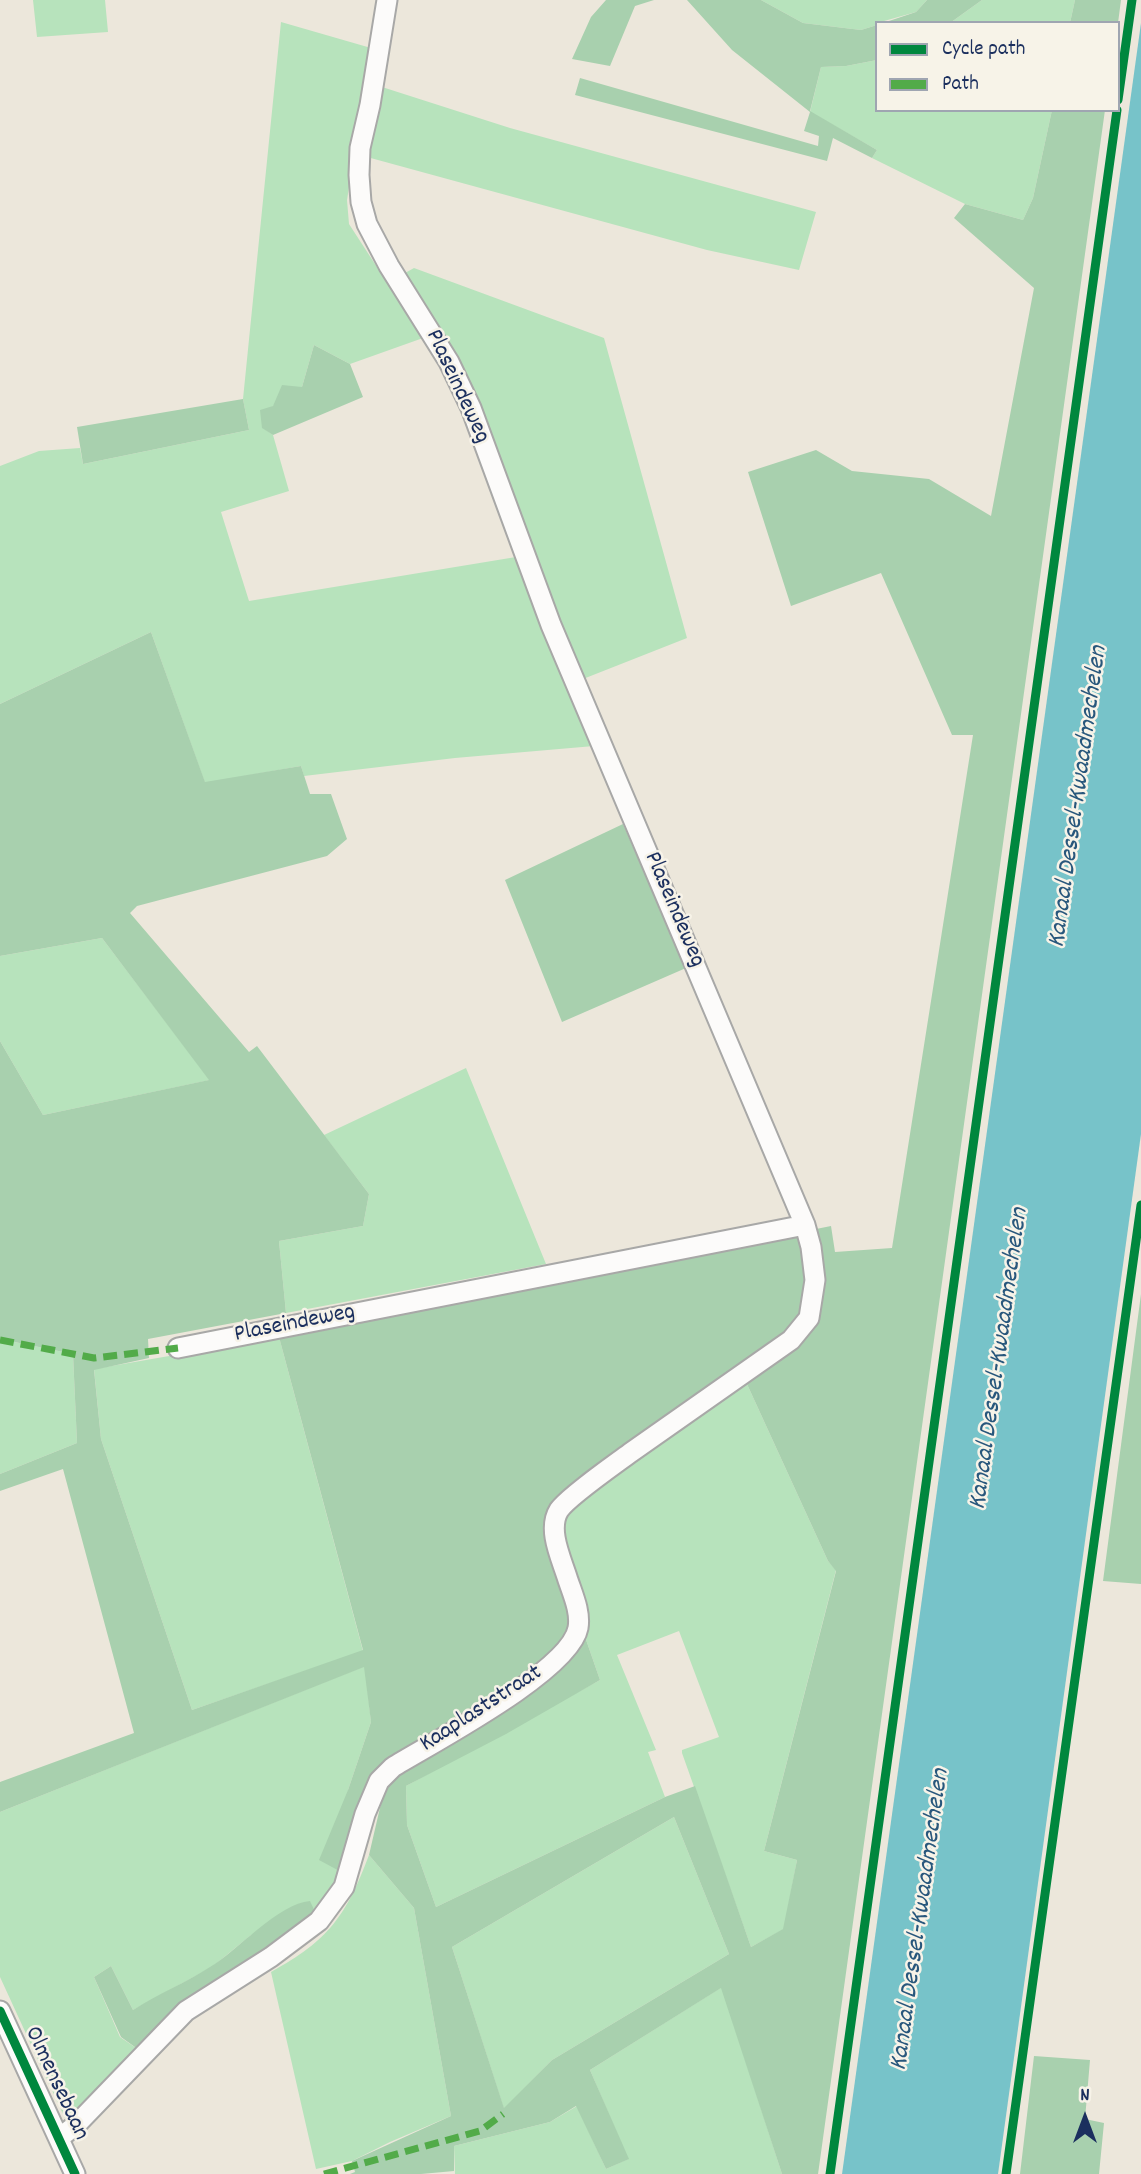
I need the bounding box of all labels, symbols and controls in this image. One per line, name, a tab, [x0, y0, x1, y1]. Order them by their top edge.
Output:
legend	[875, 21, 1120, 112]
text: Cycle path	[942, 35, 1025, 65]
text: Path	[942, 70, 979, 100]
street label: Plaseindeweg	[417, 325, 495, 449]
water label: Kanaal Dessel-Kwaadmechelen	[1043, 644, 1117, 950]
street label: Plaseindeweg	[636, 848, 710, 972]
water label: Kanaal Dessel-Kwaadmechelen	[964, 1206, 1038, 1512]
street label: Plaseindeweg	[232, 1299, 358, 1351]
street label: Kaaplaststraat	[416, 1660, 548, 1760]
water label: Kanaal Dessel-Kwaadmechelen	[885, 1767, 959, 2073]
street label: Olmensebaan	[16, 2023, 94, 2145]
north arrow	[1050, 2083, 1120, 2153]
text: N	[1080, 2083, 1090, 2110]

